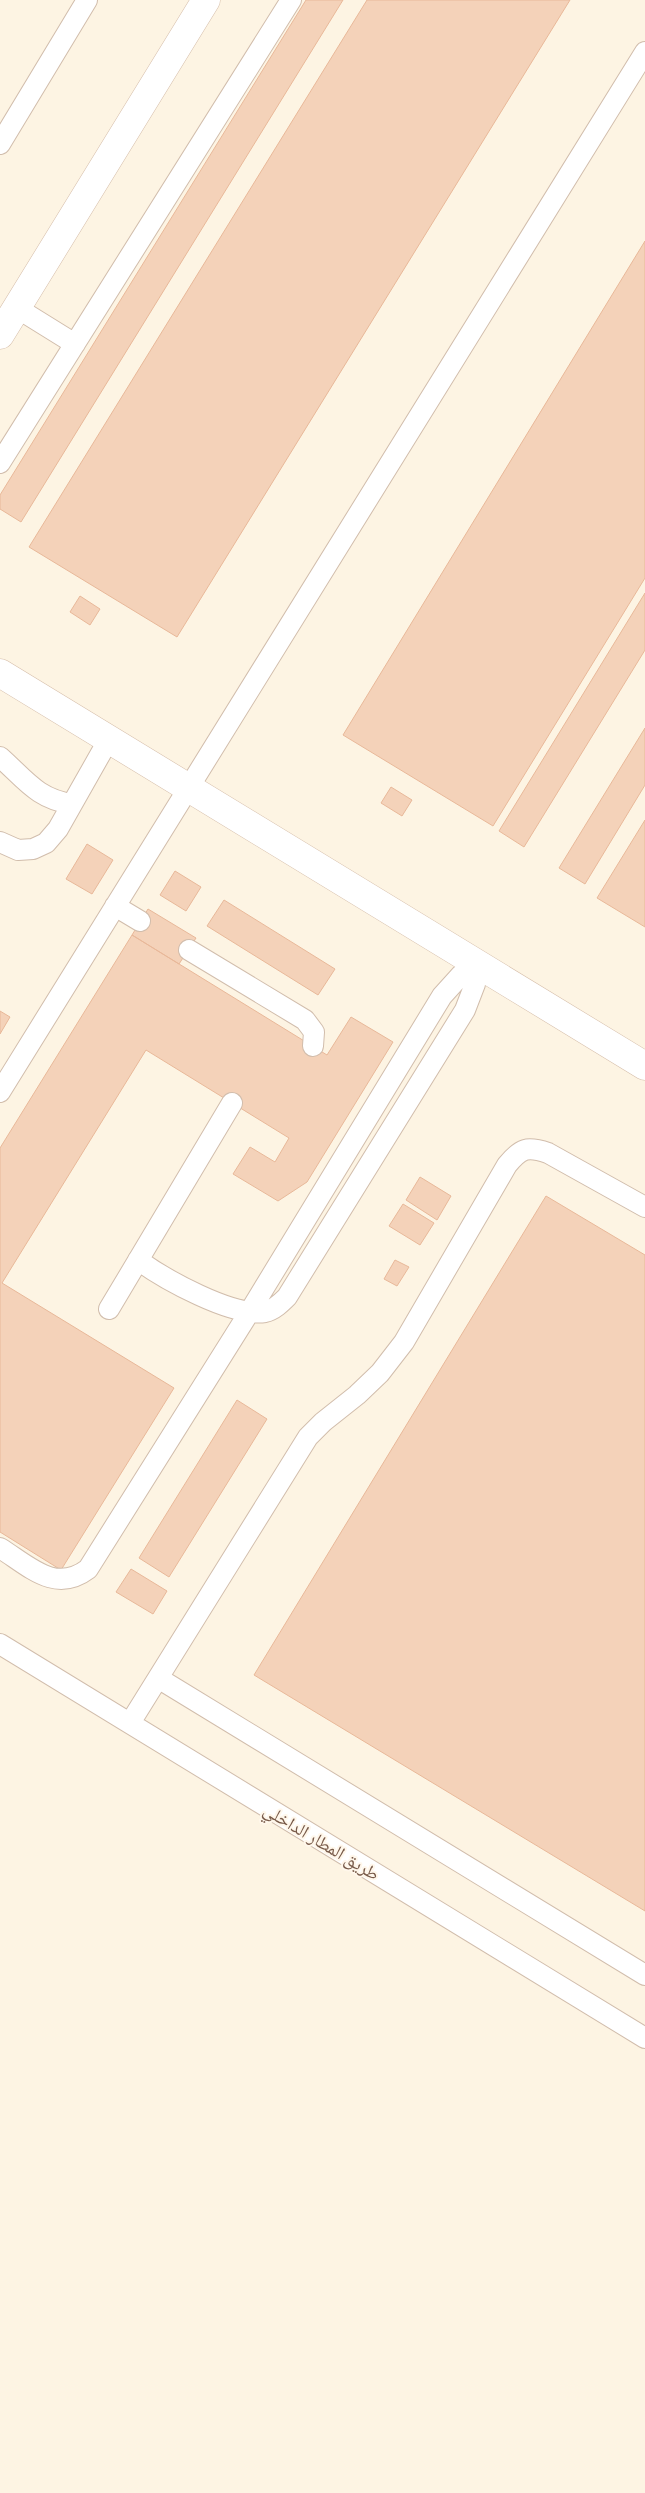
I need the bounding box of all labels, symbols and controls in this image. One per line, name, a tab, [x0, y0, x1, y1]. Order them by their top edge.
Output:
street label: طريق المطار الداخلي	[258, 1797, 385, 1888]

